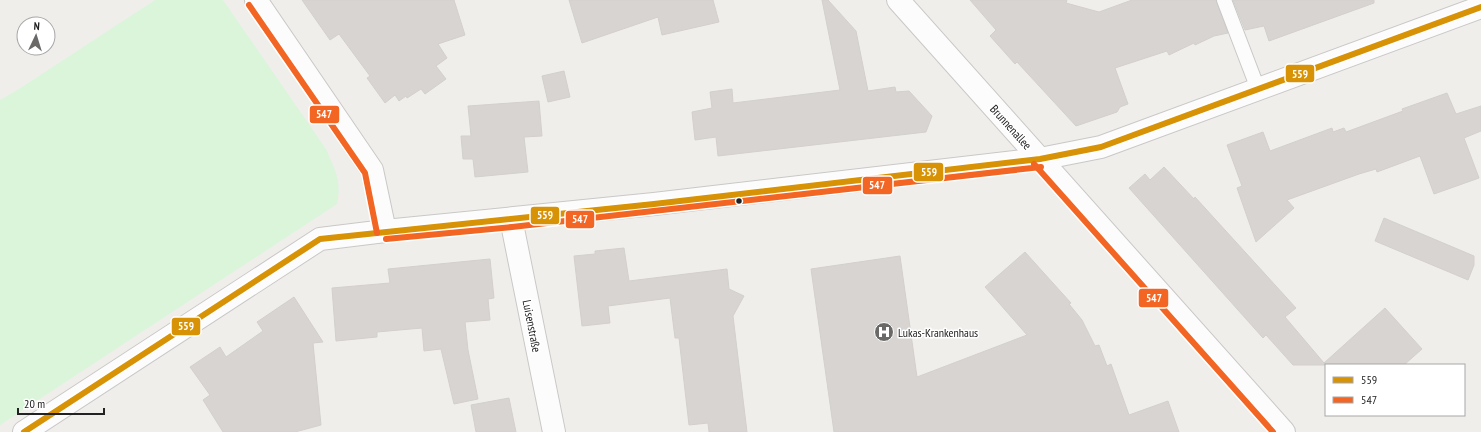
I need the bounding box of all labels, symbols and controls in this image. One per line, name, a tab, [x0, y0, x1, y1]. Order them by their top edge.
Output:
north arrow	[16, 16, 56, 56]
text: N	[33, 19, 40, 33]
line badge: 559	[1285, 64, 1315, 83]
text: 559	[1292, 67, 1308, 81]
street label: Brunnenallee	[987, 101, 1035, 153]
line badge: 547	[309, 105, 340, 124]
text: 547	[316, 107, 332, 121]
line badge: 559	[913, 162, 944, 182]
text: 559	[921, 165, 937, 179]
line badge: 547	[862, 176, 893, 195]
text: 547	[869, 178, 885, 192]
unlabelled marker	[734, 196, 744, 206]
line badge: 559	[530, 206, 560, 225]
text: 559	[537, 208, 553, 222]
line badge: 547	[565, 210, 595, 229]
text: 547	[572, 212, 588, 226]
line badge: 547	[1138, 288, 1169, 308]
text: 547	[1146, 291, 1162, 305]
street label: Luisenstraße	[520, 298, 544, 354]
line badge: 559	[171, 317, 201, 336]
text: 559	[178, 319, 194, 333]
hospital icon: Lukas-Krankenhaus	[873, 321, 895, 343]
place label: Lukas-Krankenhaus	[898, 325, 978, 340]
legend	[1325, 364, 1465, 416]
text: 559	[1361, 372, 1377, 387]
scale bar	[18, 390, 104, 416]
text: 547	[1361, 392, 1377, 407]
text: 20 m	[24, 396, 45, 411]

